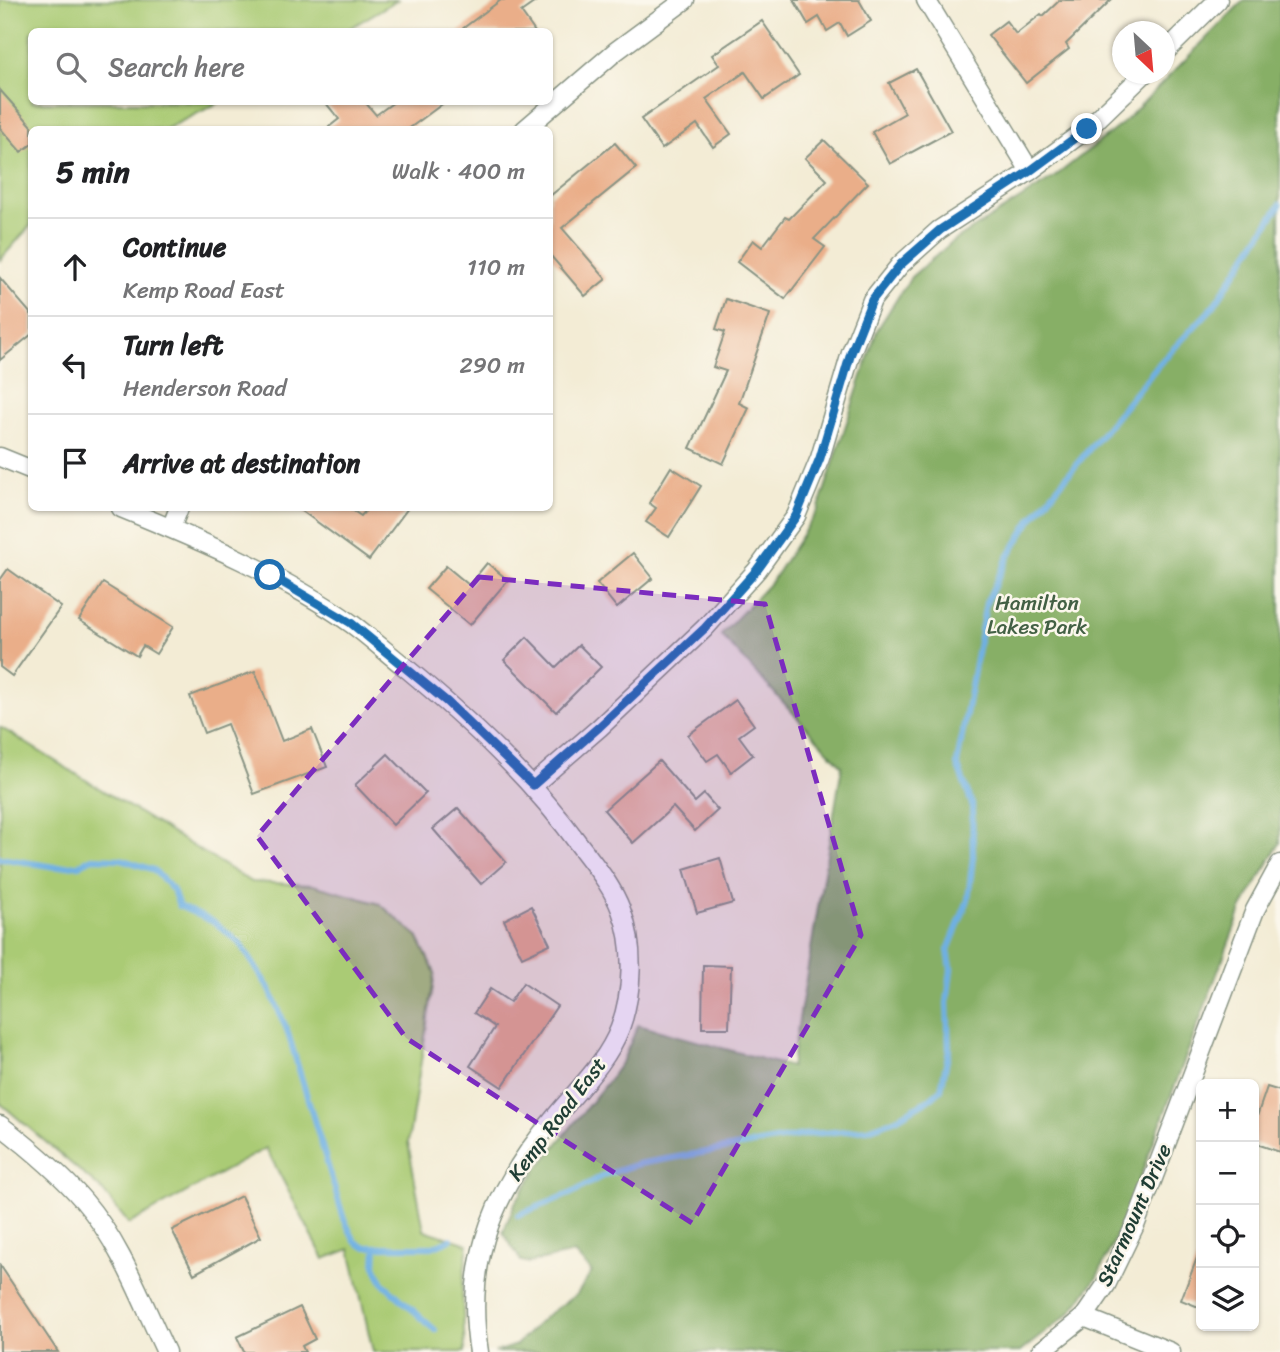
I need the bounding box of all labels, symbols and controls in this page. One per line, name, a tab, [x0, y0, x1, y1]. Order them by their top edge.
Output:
north arrow	[1112, 21, 1175, 84]
search box	[28, 28, 553, 105]
text: Search here	[108, 44, 245, 90]
icon: search	[52, 48, 90, 86]
route end	[1071, 113, 1102, 144]
text: 5 min	[56, 145, 130, 199]
text: Walk · 400 m	[392, 151, 525, 192]
text: Continue	[123, 224, 226, 270]
text: 110 m	[467, 247, 525, 288]
icon: ahead	[56, 248, 94, 286]
text: Kemp Road East	[123, 270, 285, 311]
text: Turn left	[123, 322, 223, 368]
text: 290 m	[459, 345, 525, 386]
icon: left	[56, 346, 94, 384]
text: Henderson Road	[123, 368, 287, 409]
text: Arrive at destination	[123, 440, 360, 486]
icon: arrive	[56, 444, 94, 482]
route start	[254, 559, 285, 590]
park label: Hamilton Lakes Park	[987, 584, 1088, 646]
street label: Kemp Road East	[497, 1049, 617, 1189]
map controls	[1196, 1079, 1259, 1331]
button: +	[1196, 1079, 1259, 1142]
street label: Starmount Drive	[1086, 1137, 1183, 1293]
button: −	[1196, 1142, 1259, 1205]
button: locate	[1196, 1205, 1259, 1268]
button: layers	[1196, 1268, 1259, 1331]

